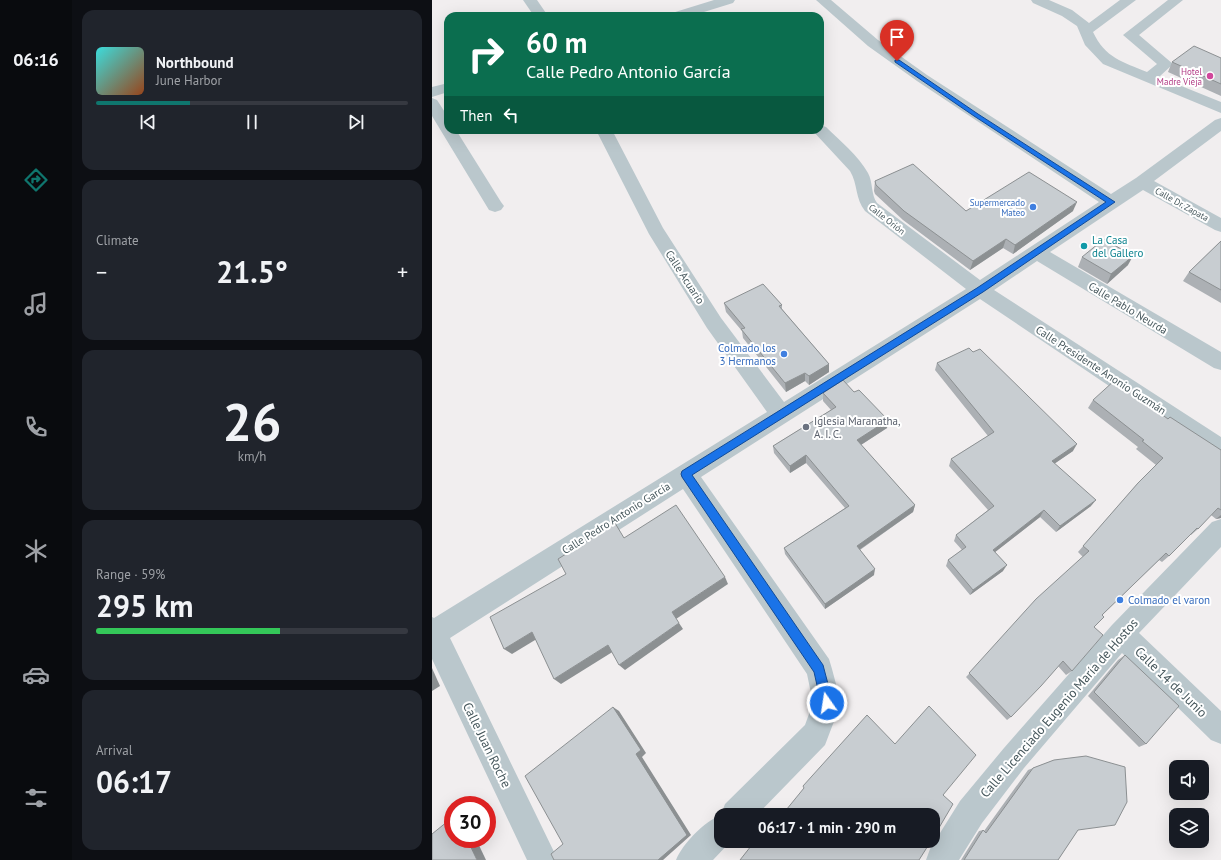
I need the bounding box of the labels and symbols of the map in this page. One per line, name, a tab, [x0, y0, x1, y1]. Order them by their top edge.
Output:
pin	[880, 20, 914, 61]
place label: Hotel Madre Vieja	[1157, 66, 1202, 87]
marker: Hotel Madre Vieja	[1205, 71, 1215, 81]
street label: Calle Dr. Zapata	[1153, 185, 1211, 223]
place label: Supermercado Mateo	[970, 197, 1025, 218]
street label: Calle Orión	[867, 201, 907, 237]
marker: Supermercado Mateo	[1028, 202, 1038, 212]
place label: La Casa del Gallero	[1092, 233, 1144, 260]
marker: La Casa del Gallero	[1079, 241, 1089, 251]
street label: Calle Acuario	[662, 247, 708, 307]
street label: Calle Pablo Neurda	[1086, 279, 1170, 337]
street label: Calle Presidente Anonio Guzmán	[1033, 323, 1169, 417]
place label: Colmado los 3 Hermanos	[718, 341, 776, 368]
marker: Colmado los 3 Hermanos	[779, 349, 789, 359]
place label: Iglesia Maranatha, A. I. C.	[814, 414, 900, 441]
marker: Iglesia Maranatha, A. I. C.	[801, 422, 811, 432]
street label: Calle Pedro Antonio García	[559, 479, 673, 557]
place label: Colmado el varon	[1128, 593, 1210, 607]
marker: Colmado el varon	[1115, 595, 1125, 605]
street label: Calle Licenciado Eugenio María de Hostos	[976, 615, 1142, 801]
street label: Calle 14 de Junio	[1131, 643, 1211, 721]
position arrow	[806, 682, 848, 724]
street label: Calle Juan Roche	[459, 700, 515, 790]
speed limit sign: 30	[444, 796, 496, 848]

